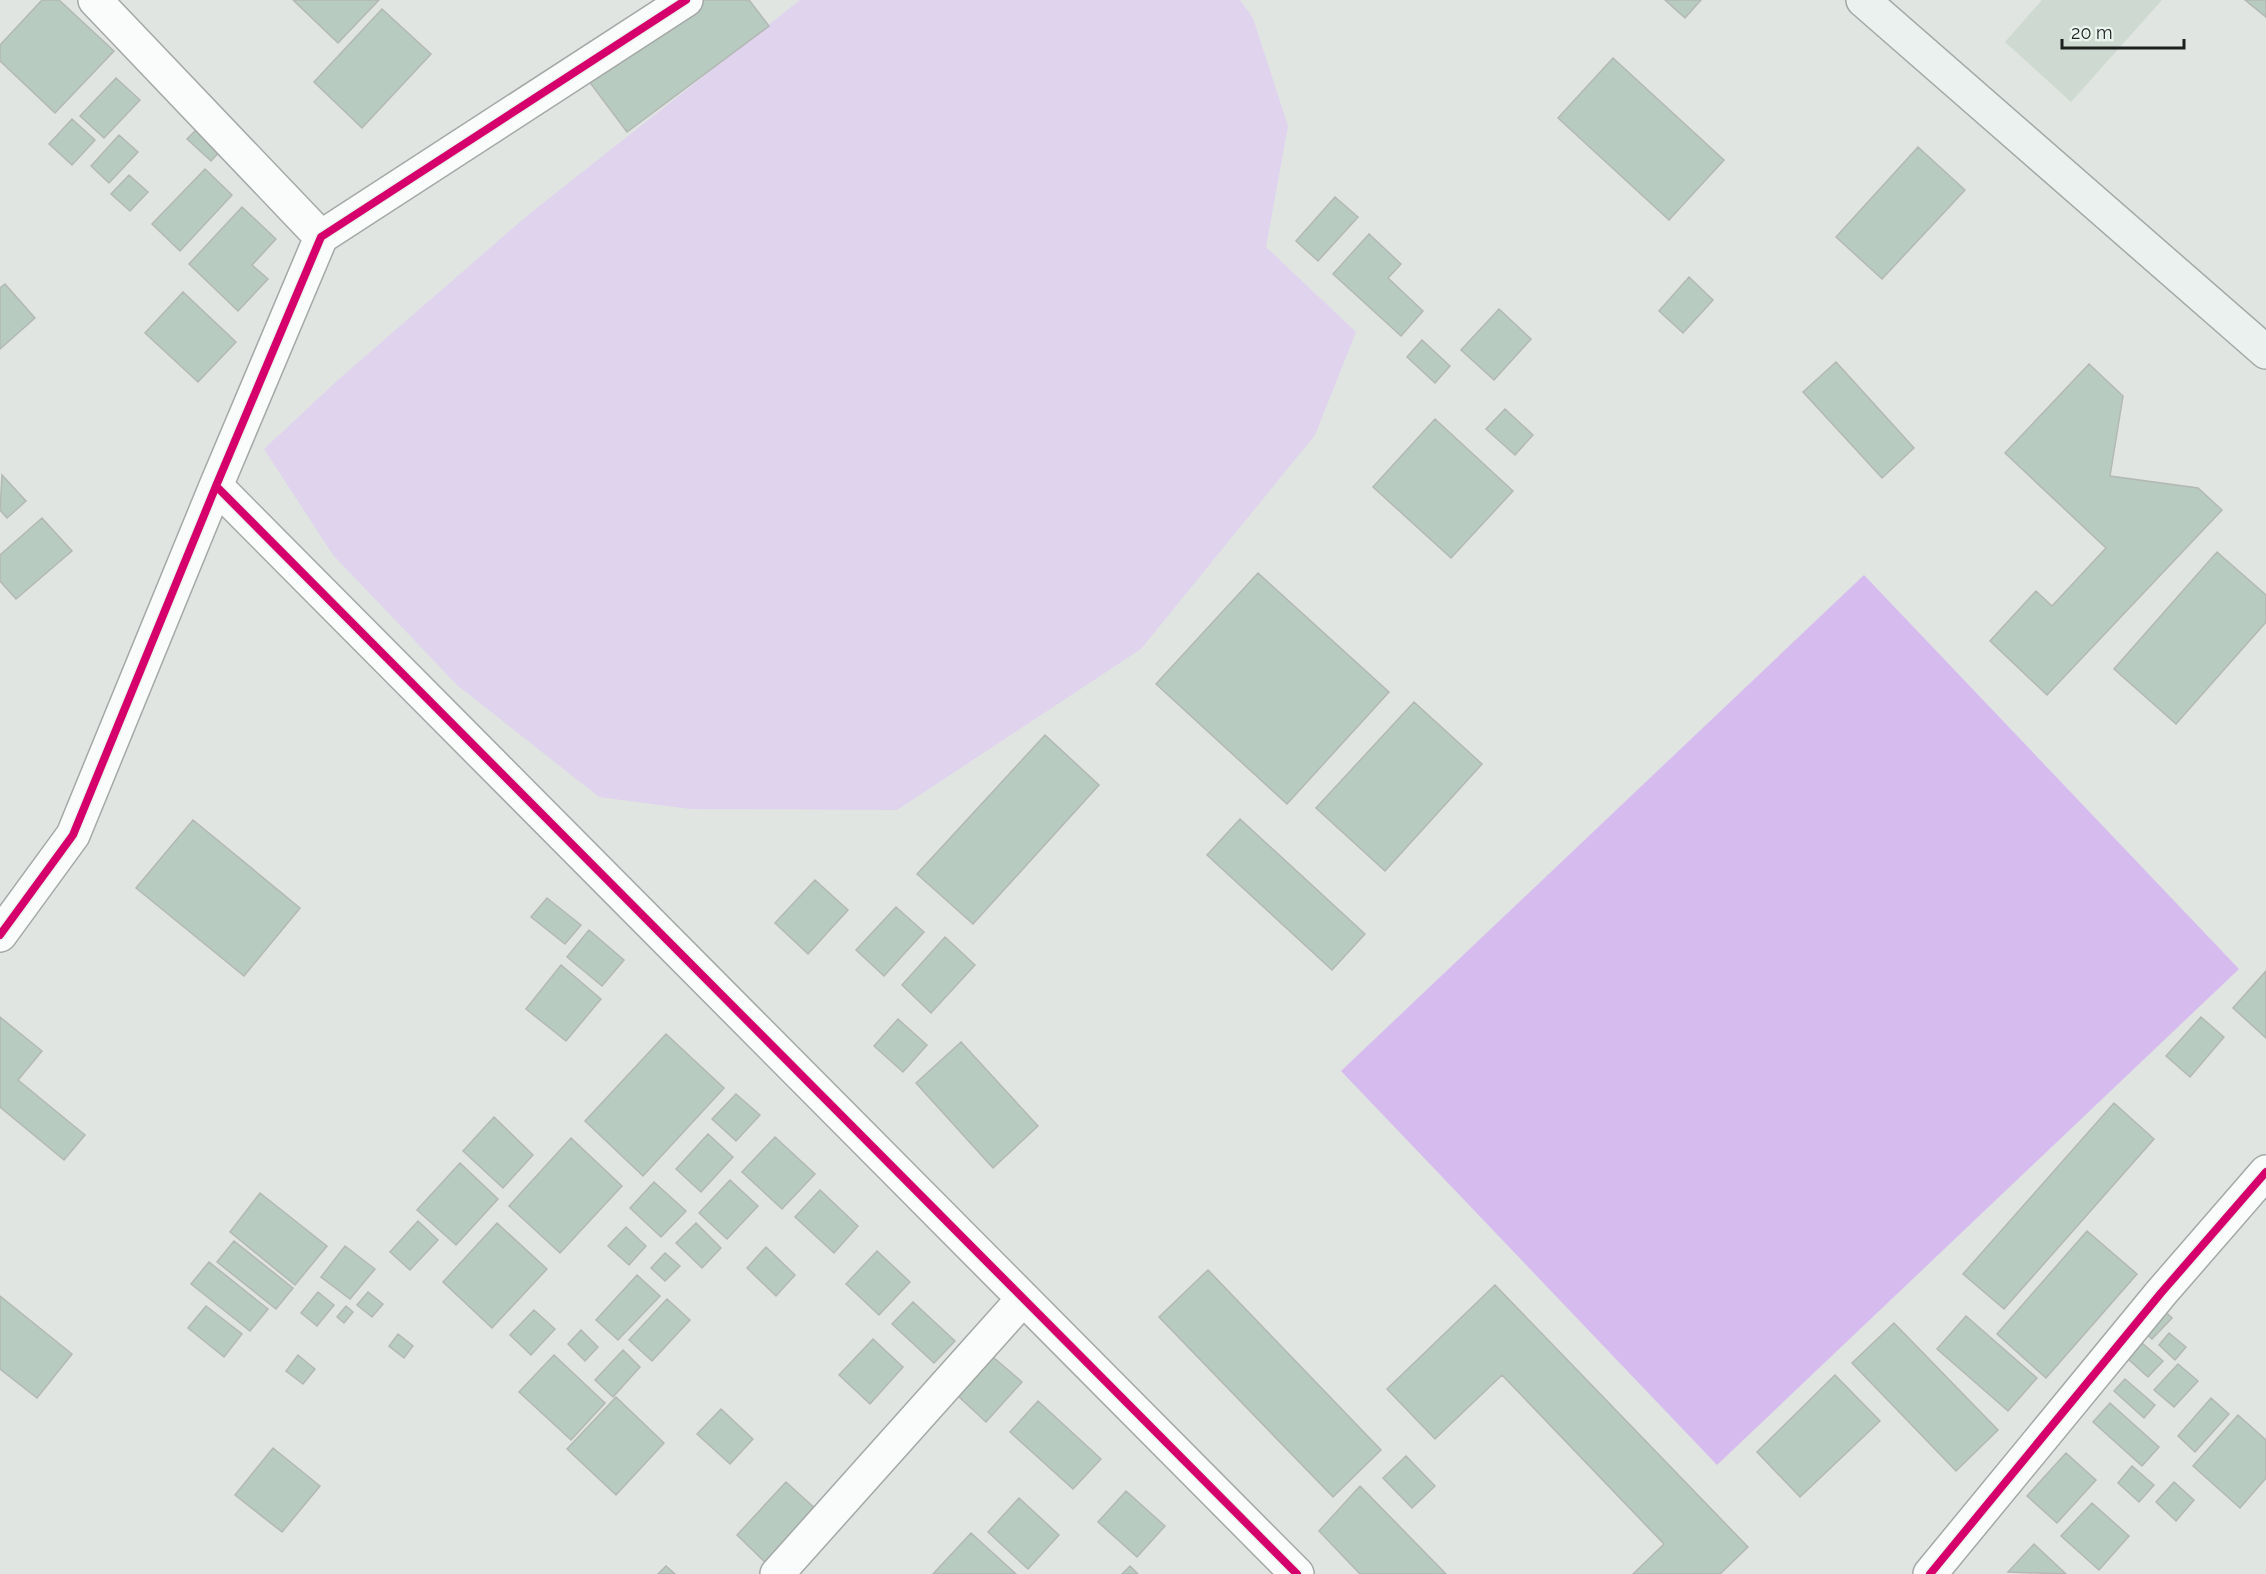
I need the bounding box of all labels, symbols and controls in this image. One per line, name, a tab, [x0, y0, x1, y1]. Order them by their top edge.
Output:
scale bar	[2062, 12, 2184, 50]
text: 20 m	[2071, 22, 2113, 43]

